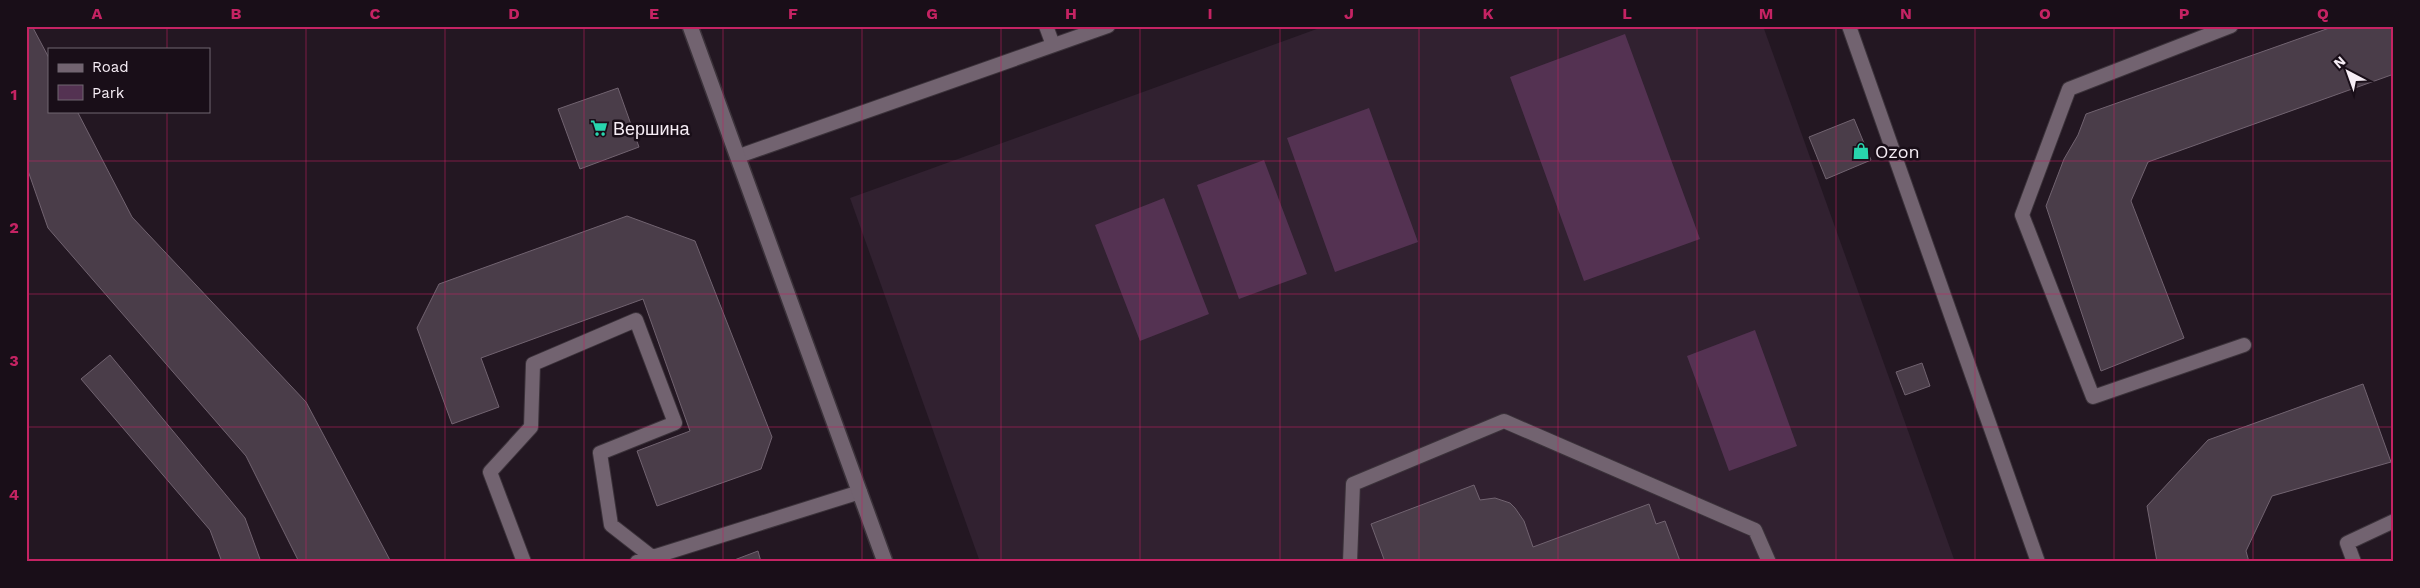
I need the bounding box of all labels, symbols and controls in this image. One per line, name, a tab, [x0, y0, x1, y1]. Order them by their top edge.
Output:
text: A	[92, 4, 103, 23]
text: B	[231, 4, 242, 23]
text: C	[370, 4, 381, 23]
text: D	[508, 4, 520, 23]
text: E	[649, 4, 659, 23]
text: F	[788, 4, 798, 23]
text: G	[926, 4, 938, 23]
text: H	[1065, 4, 1077, 23]
text: I	[1207, 4, 1213, 23]
text: J	[1344, 4, 1354, 23]
text: K	[1482, 4, 1494, 23]
text: L	[1622, 4, 1632, 23]
text: M	[1759, 4, 1773, 23]
text: N	[1900, 4, 1912, 23]
text: O	[2039, 4, 2051, 23]
text: P	[2179, 4, 2190, 23]
text: Q	[2317, 4, 2329, 23]
legend	[48, 48, 210, 112]
north arrow	[2322, 48, 2372, 98]
text: N	[2330, 53, 2349, 72]
text: Road	[92, 58, 129, 76]
text: Park	[92, 84, 125, 102]
text: 1	[11, 85, 17, 104]
supermarket icon: Вершина	[589, 118, 609, 138]
place label: Вершина	[613, 118, 690, 139]
shop icon: Ozon	[1851, 141, 1871, 161]
place label: Ozon	[1875, 141, 1920, 162]
text: 2	[9, 218, 19, 237]
text: 3	[9, 351, 19, 370]
text: 4	[9, 485, 19, 504]

